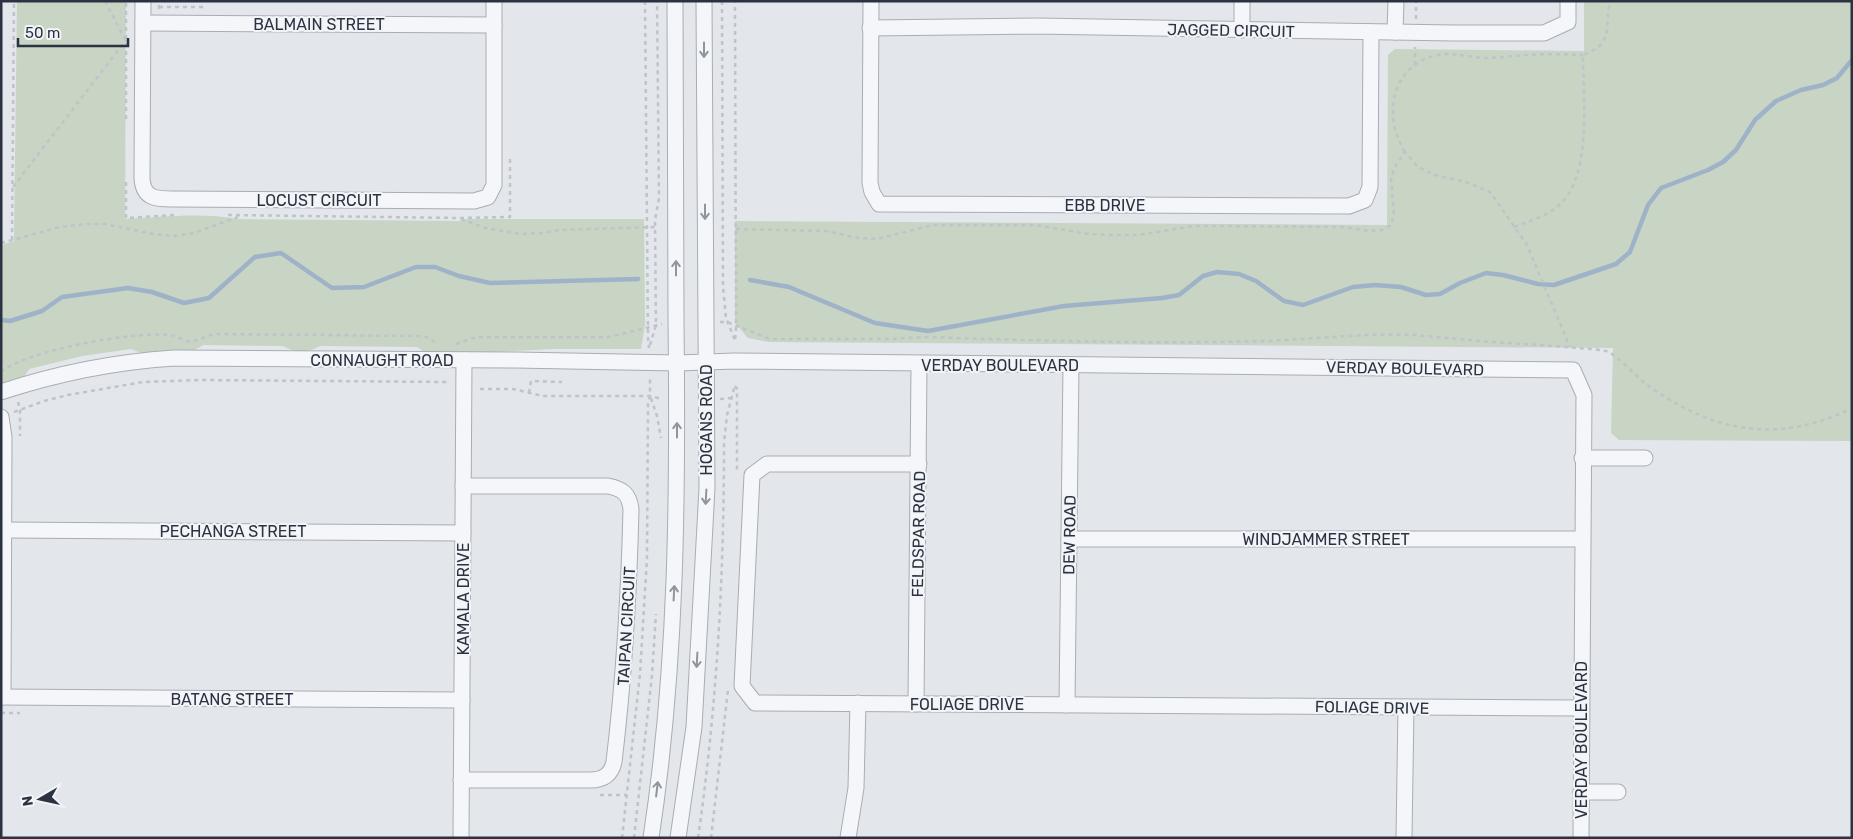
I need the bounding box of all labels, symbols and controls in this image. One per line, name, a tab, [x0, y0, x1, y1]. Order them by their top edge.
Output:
scale bar	[18, 15, 128, 47]
street label: BALMAIN STREET	[253, 15, 385, 34]
street label: JAGGED CIRCUIT	[1167, 20, 1295, 41]
text: 50 m	[25, 24, 60, 42]
one-way arrow	[699, 42, 709, 58]
street label: LOCUST CIRCUIT	[256, 191, 382, 210]
street label: EBB DRIVE	[1064, 196, 1146, 215]
one-way arrow	[700, 204, 710, 220]
one-way arrow	[671, 260, 681, 276]
street label: CONNAUGHT ROAD	[310, 351, 454, 370]
street label: VERDAY BOULEVARD	[921, 356, 1079, 375]
street label: VERDAY BOULEVARD	[1326, 358, 1484, 379]
street label: HOGANS ROAD	[697, 364, 716, 476]
one-way arrow	[672, 422, 682, 438]
street label: FELDSPAR ROAD	[908, 471, 929, 597]
one-way arrow	[701, 489, 711, 505]
street label: DEW ROAD	[1059, 495, 1080, 575]
street label: PECHANGA STREET	[160, 522, 306, 541]
street label: WINDJAMMER STREET	[1242, 530, 1410, 549]
street label: KAMALA DRIVE	[454, 542, 473, 656]
street label: TAIPAN CIRCUIT	[614, 566, 639, 686]
one-way arrow	[669, 585, 678, 601]
one-way arrow	[693, 651, 702, 667]
street label: VERDAY BOULEVARD	[1572, 661, 1591, 819]
street label: BATANG STREET	[170, 690, 294, 709]
street label: FOLIAGE DRIVE	[910, 695, 1024, 714]
street label: FOLIAGE DRIVE	[1315, 697, 1429, 718]
north arrow	[15, 774, 65, 824]
one-way arrow	[652, 782, 662, 798]
text: N	[18, 795, 37, 807]

